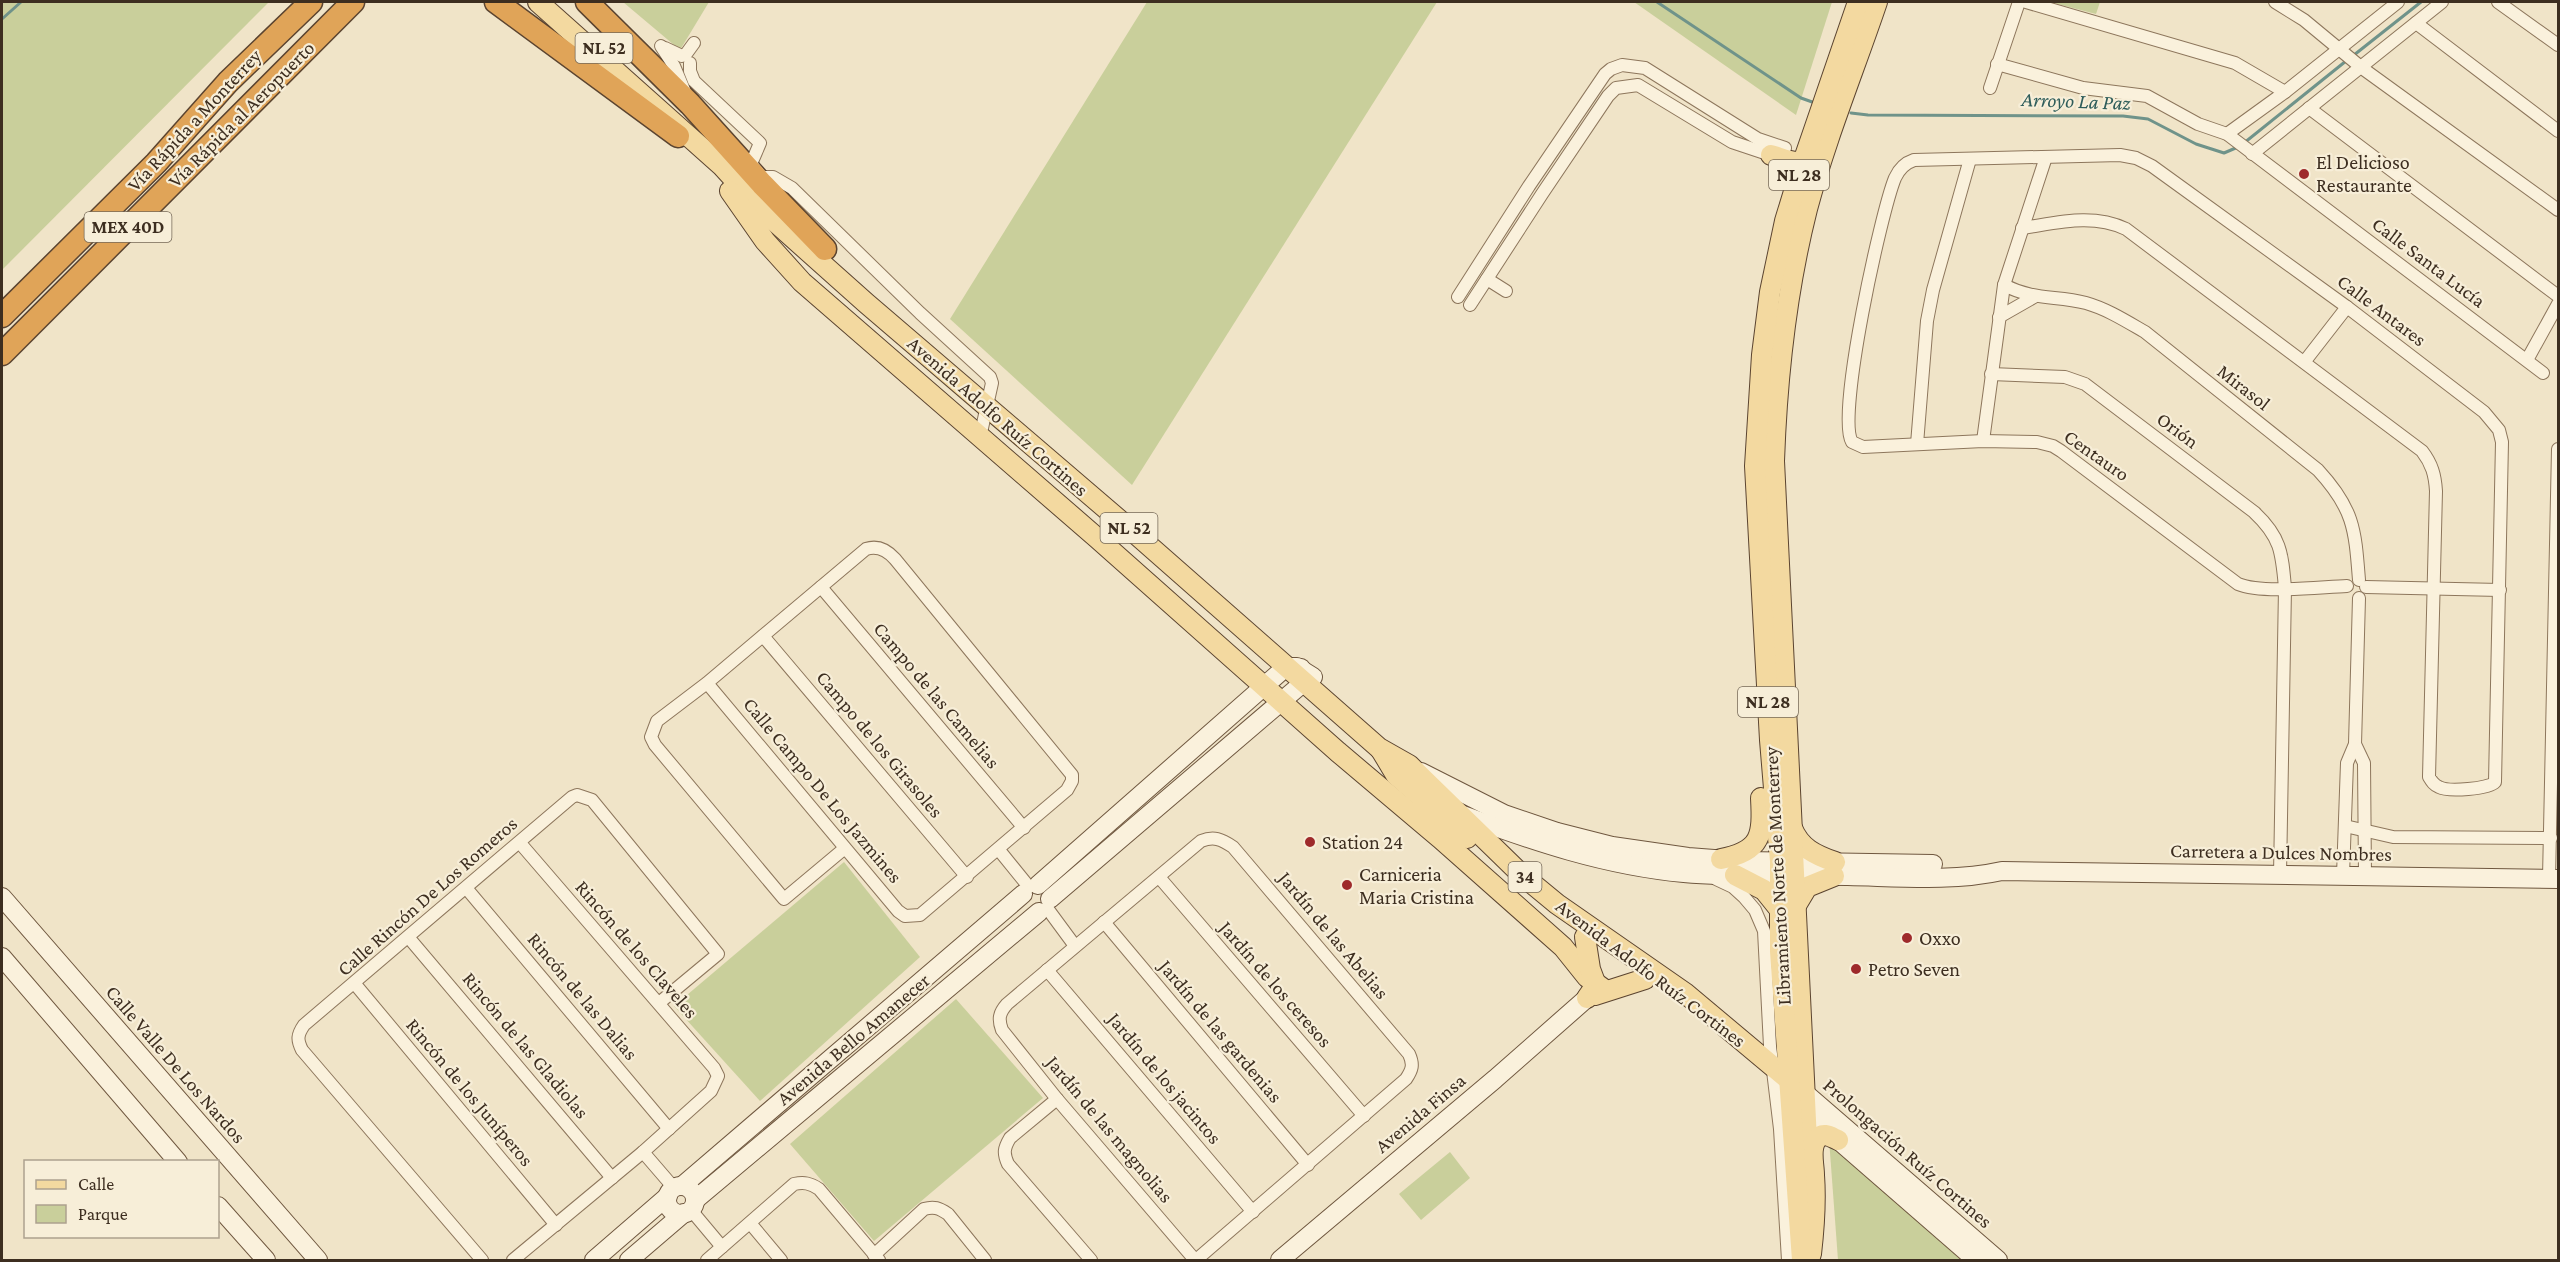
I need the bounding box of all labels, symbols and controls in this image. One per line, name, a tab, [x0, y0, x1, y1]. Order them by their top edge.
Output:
road number: NL 52	[576, 33, 632, 63]
street label: Vía Rápida al Aeropuerto	[163, 36, 319, 192]
street label: Vía Rápida a Monterrey	[122, 44, 267, 196]
water label: Arroyo La Paz	[2020, 87, 2132, 115]
place label: El Delicioso Restaurante	[2316, 151, 2412, 196]
road number: NL 28	[1769, 160, 1829, 190]
marker: El Delicioso Restaurante	[2297, 167, 2311, 181]
road number: MEX 40D	[84, 212, 172, 242]
street label: Calle Santa Lucía	[2368, 212, 2490, 312]
street label: Calle Antares	[2333, 270, 2431, 351]
street label: Avenida Adolfo Ruíz Cortines	[903, 332, 1093, 500]
street label: Mirasol	[2213, 360, 2275, 414]
street label: Orión	[2153, 407, 2203, 453]
street label: Centauro	[2060, 425, 2134, 485]
road number: NL 52	[1100, 513, 1158, 543]
street label: Campo de las Camelias	[869, 618, 1005, 773]
street label: Campo de los Girasoles	[811, 666, 948, 823]
road number: NL 28	[1738, 687, 1798, 717]
street label: Calle Campo De Los Jazmines	[738, 693, 907, 888]
street label: Libramiento Norte de Monterrey	[1759, 745, 1796, 1006]
street label: Calle Rincón De Los Romeros	[333, 812, 522, 980]
place label: Station 24	[1322, 831, 1403, 853]
marker: Station 24	[1303, 835, 1317, 849]
street label: Carretera a Dulces Nombres	[2170, 839, 2392, 865]
road number: 34	[1508, 862, 1541, 892]
place label: Carniceria Maria Cristina	[1359, 863, 1474, 908]
street label: Jardín de las Abelias	[1272, 865, 1394, 1004]
street label: Rincón de los Claveles	[571, 876, 703, 1023]
marker: Carniceria Maria Cristina	[1340, 878, 1354, 892]
street label: Avenida Adolfo Ruíz Cortines	[1552, 894, 1750, 1052]
street label: Jardín de los ceresos	[1213, 915, 1337, 1052]
place label: Oxxo	[1919, 927, 1961, 949]
street label: Rincón de las Dalias	[523, 928, 643, 1064]
marker: Oxxo	[1900, 931, 1914, 945]
street label: Jardín de las gardenias	[1153, 954, 1287, 1107]
place label: Petro Seven	[1868, 958, 1960, 980]
marker: Petro Seven	[1849, 962, 1863, 976]
street label: Rincón de las Gladiolas	[458, 967, 594, 1123]
street label: Avenida Bello Amanecer	[772, 969, 934, 1109]
street label: Calle Valle De Los Nardos	[102, 981, 250, 1147]
street label: Jardín de los jacintos	[1102, 1006, 1226, 1149]
street label: Rincón de los Juníperos	[401, 1014, 538, 1171]
street label: Jardín de las magnolias	[1040, 1050, 1178, 1208]
street label: Avenida Finsa	[1370, 1069, 1470, 1157]
street label: Prolongación Ruíz Cortines	[1819, 1074, 1997, 1233]
legend	[24, 1160, 219, 1238]
text: Calle	[78, 1174, 114, 1194]
text: Parque	[78, 1204, 128, 1224]

